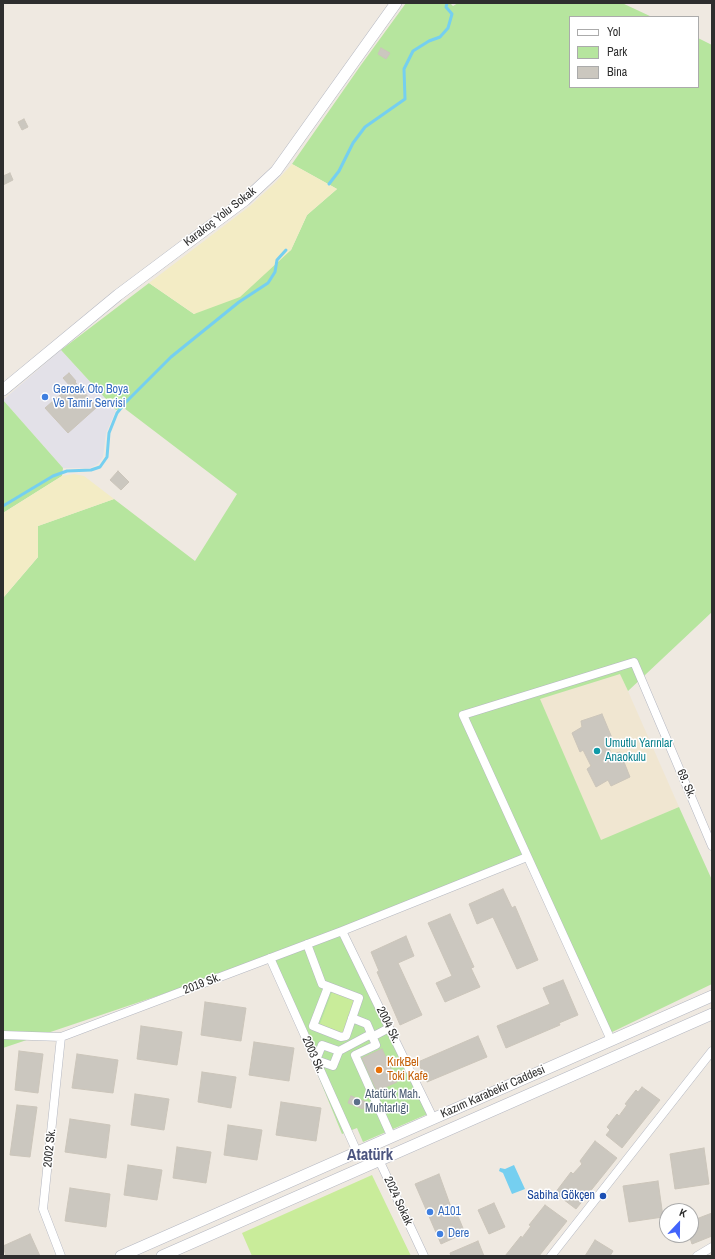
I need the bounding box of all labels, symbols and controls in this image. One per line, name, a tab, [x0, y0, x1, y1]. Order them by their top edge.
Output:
legend	[569, 16, 699, 88]
text: Yol	[607, 24, 620, 40]
text: Park	[607, 44, 627, 60]
text: Bina	[607, 64, 627, 80]
street label: Karakoç Yolu Sokak	[181, 184, 259, 250]
place label: Gercek Oto Boya Ve Tamir Servisi	[53, 383, 128, 411]
marker: Gercek Oto Boya Ve Tamir Servisi	[40, 392, 50, 402]
place label: Umutlu Yarınlar Anaokulu	[605, 737, 673, 765]
marker: Umutlu Yarınlar Anaokulu	[592, 746, 602, 756]
street label: 69. Sk.	[673, 767, 699, 801]
street label: 2019 Sk.	[181, 970, 223, 998]
street label: 2004 Sk.	[373, 1004, 403, 1046]
street label: 2003 Sk.	[299, 1034, 327, 1076]
place label: KırkBel Toki Kafe	[387, 1056, 428, 1084]
street label: Kazım Karabekir Caddesi	[439, 1063, 547, 1121]
marker: KırkBel Toki Kafe	[374, 1065, 384, 1075]
place label: Atatürk Mah. Muhtarlığı	[365, 1088, 421, 1116]
marker: Atatürk Mah. Muhtarlığı	[352, 1097, 362, 1107]
street label: 2002 Sk.	[41, 1128, 59, 1168]
district label: Atatürk	[347, 1146, 393, 1166]
street label: 2024 Sokak	[380, 1174, 416, 1228]
place label: Sabiha Gökçen	[527, 1189, 595, 1203]
marker: Sabiha Gökçen	[598, 1191, 608, 1201]
north arrow	[659, 1203, 699, 1243]
place label: A101	[438, 1205, 461, 1219]
text: K	[677, 1205, 689, 1221]
marker: A101	[425, 1207, 435, 1217]
place label: Dere	[448, 1227, 469, 1241]
marker: Dere	[435, 1229, 445, 1239]

